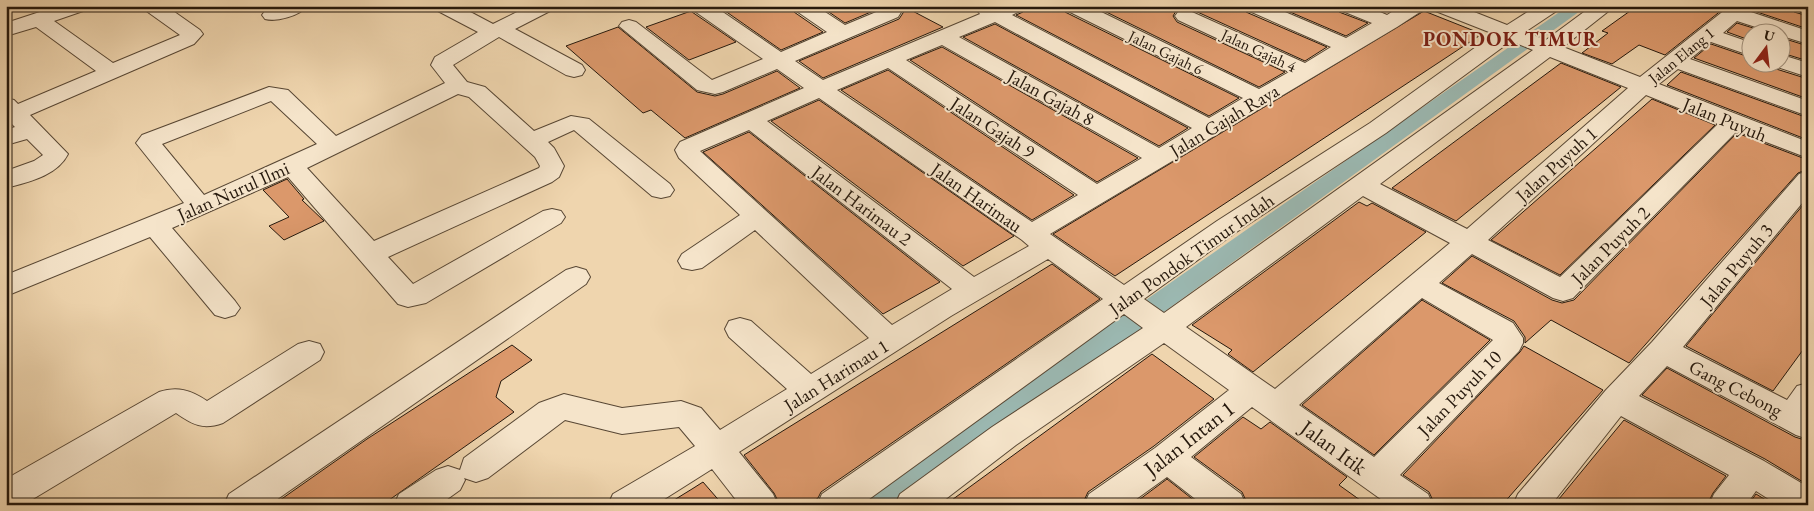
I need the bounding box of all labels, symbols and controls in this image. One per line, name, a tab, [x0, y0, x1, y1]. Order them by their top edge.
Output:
street label: Jalan Elang 1	[1642, 22, 1719, 90]
north arrow	[1742, 22, 1792, 72]
street label: Jalan Gajah 4	[1216, 23, 1300, 77]
street label: Jalan Gajah 6	[1123, 24, 1207, 80]
text: U	[1762, 25, 1777, 46]
district label: PONDOK TIMUR	[1423, 26, 1599, 52]
street label: Jalan Gajah 8	[1001, 62, 1099, 132]
street label: Jalan Gajah Raya	[1163, 78, 1284, 164]
street label: Jalan Gajah 9	[944, 90, 1040, 164]
street label: Jalan Puyuh	[1677, 91, 1771, 148]
street label: Jalan Puyuh 1	[1509, 121, 1602, 209]
street label: Jalan Nurul Ilmi	[171, 155, 294, 228]
street label: Jalan Harimau	[924, 156, 1027, 238]
street label: Jalan Harimau 2	[805, 158, 917, 251]
street label: Jalan Pondok Timur Indah	[1102, 188, 1279, 322]
street label: Jalan Puyuh 2	[1564, 201, 1655, 292]
street label: Jalan Puyuh 3	[1693, 218, 1779, 314]
street label: Jalan Harimau 1	[777, 333, 893, 419]
street label: Jalan Puyuh 10	[1411, 345, 1507, 443]
street label: Gang Cebong	[1685, 354, 1788, 423]
street label: Jalan Intan 1	[1136, 394, 1241, 484]
street label: Jalan Itik	[1293, 412, 1374, 482]

